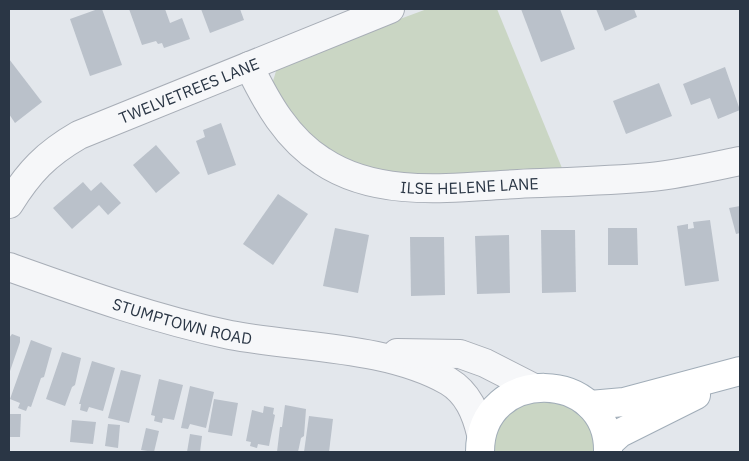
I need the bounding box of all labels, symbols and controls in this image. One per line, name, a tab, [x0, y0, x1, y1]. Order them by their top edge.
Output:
street label: TWELVETREES LANE	[116, 53, 262, 128]
street label: ILSE HELENE LANE	[399, 173, 539, 198]
street label: STUMPTOWN ROAD	[110, 294, 253, 349]

